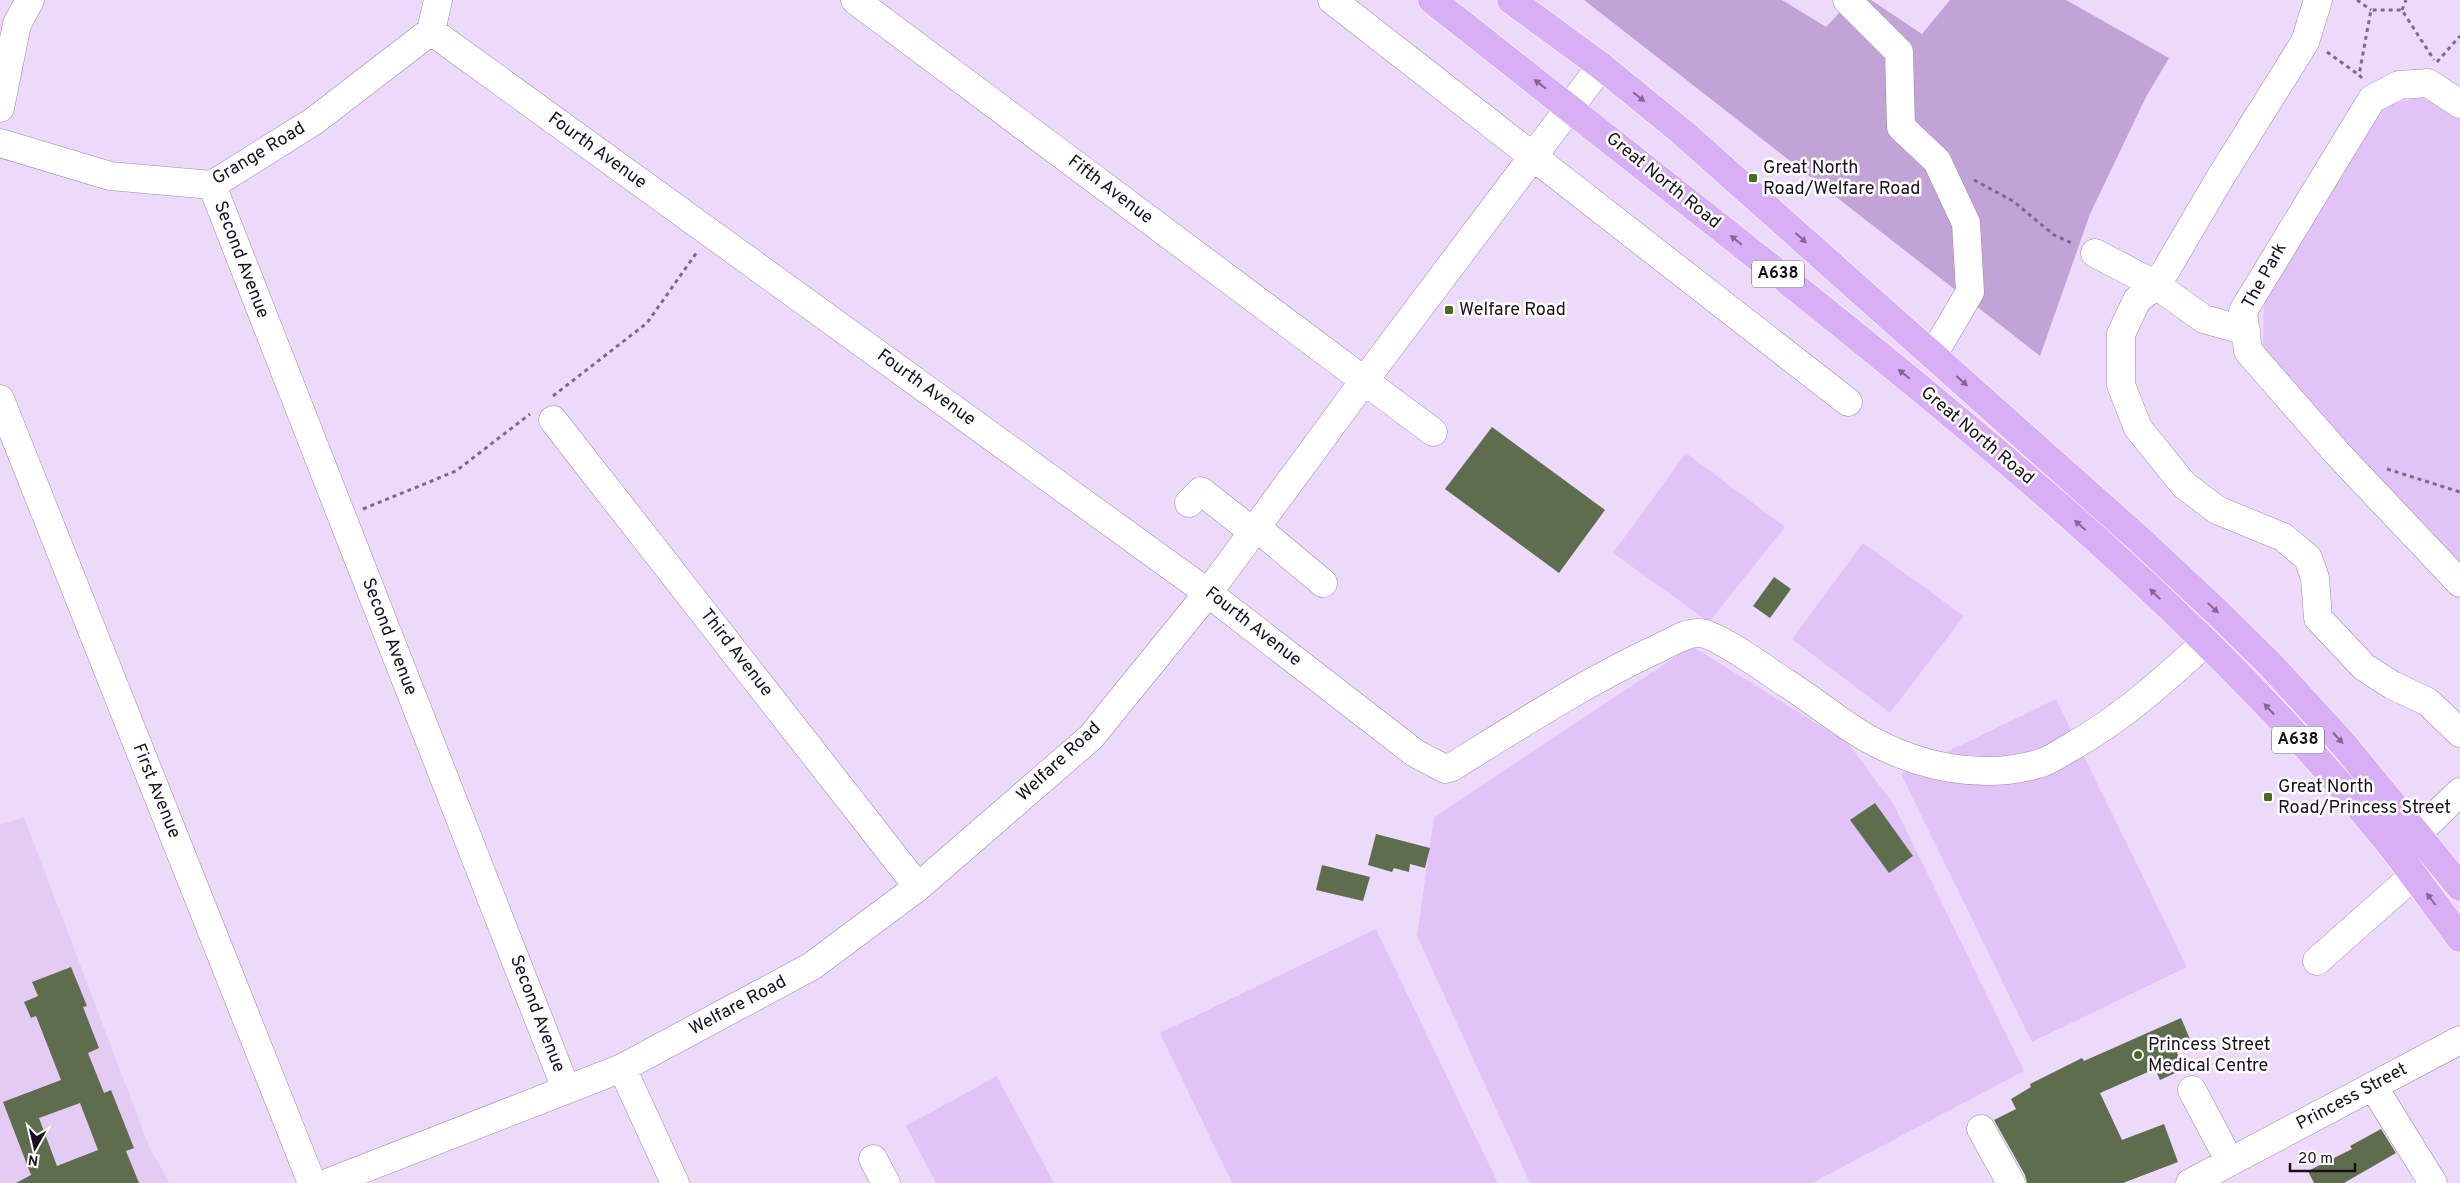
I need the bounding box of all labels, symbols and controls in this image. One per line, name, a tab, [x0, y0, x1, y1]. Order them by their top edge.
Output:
one-way arrow	[1534, 79, 1547, 90]
one-way arrow	[1632, 92, 1645, 103]
street label: Fourth Avenue	[543, 107, 651, 195]
street label: Grange Road	[208, 117, 310, 191]
street label: Great North Road	[1601, 128, 1725, 234]
street label: Fifth Avenue	[1063, 150, 1157, 230]
place label: Great North Road/Welfare Road	[1763, 157, 1920, 201]
marker: Great North Road/Welfare Road	[1747, 172, 1759, 184]
street label: Second Avenue	[208, 198, 274, 322]
one-way arrow	[1795, 232, 1807, 244]
one-way arrow	[1730, 234, 1743, 245]
street label: The Park	[2237, 239, 2293, 313]
road number: A638	[1752, 260, 1804, 288]
place label: Welfare Road	[1459, 299, 1566, 322]
marker: Welfare Road	[1443, 304, 1455, 316]
street label: Fourth Avenue	[872, 344, 980, 432]
one-way arrow	[1897, 369, 1911, 379]
one-way arrow	[1955, 375, 1967, 387]
street label: Great North Road	[1916, 382, 2038, 490]
one-way arrow	[2074, 520, 2087, 531]
street label: Second Avenue	[356, 575, 422, 699]
street label: Fourth Avenue	[1200, 582, 1306, 672]
one-way arrow	[2149, 588, 2161, 600]
one-way arrow	[2206, 602, 2218, 614]
street label: Third Avenue	[694, 604, 778, 702]
one-way arrow	[2263, 703, 2275, 715]
street label: Welfare Road	[1012, 717, 1106, 807]
road number: A638	[2272, 726, 2324, 754]
one-way arrow	[2332, 731, 2344, 743]
street label: First Avenue	[127, 740, 185, 842]
place label: Great North Road/Princess Street	[2278, 776, 2451, 820]
marker: Great North Road/Princess Street	[2262, 791, 2274, 803]
one-way arrow	[2425, 893, 2436, 906]
street label: Second Avenue	[504, 952, 570, 1076]
street label: Welfare Road	[685, 971, 791, 1041]
place label: Princess Street Medical Centre	[2148, 1034, 2271, 1078]
marker: Princess Street Medical Centre	[2132, 1049, 2144, 1061]
street label: Princess Street	[2292, 1058, 2412, 1136]
north arrow	[10, 1123, 60, 1173]
scale bar	[2290, 1140, 2355, 1172]
text: N	[27, 1150, 40, 1169]
text: 20 m	[2298, 1150, 2333, 1169]

